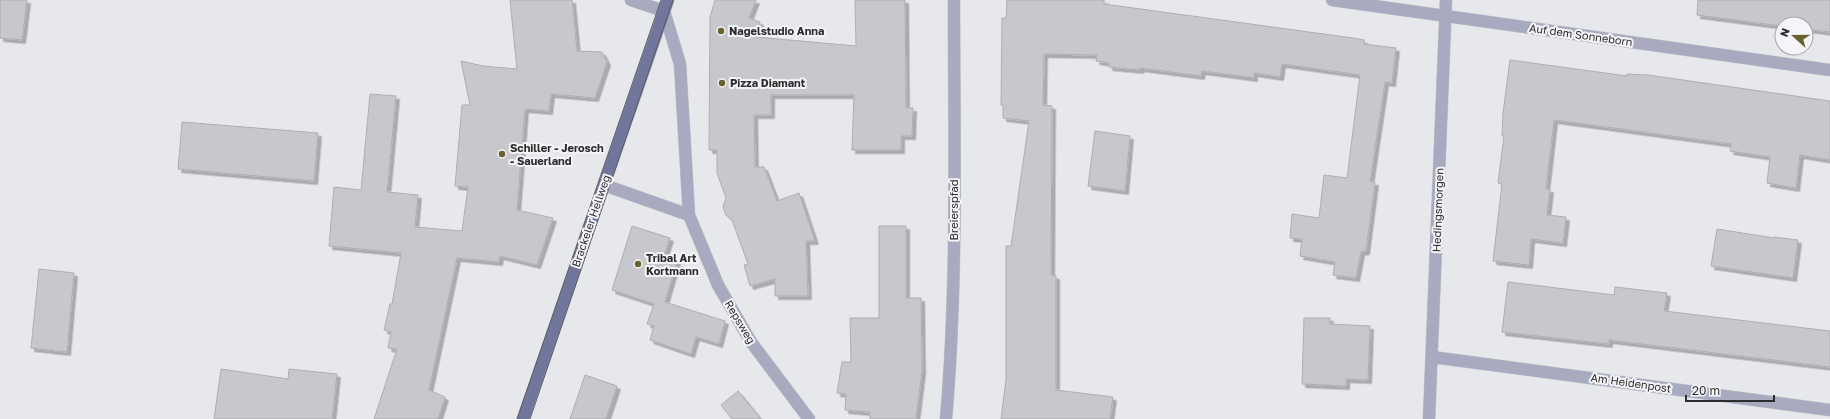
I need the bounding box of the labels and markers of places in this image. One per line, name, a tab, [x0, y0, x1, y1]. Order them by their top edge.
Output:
place label: Nagelstudio Anna	[729, 24, 824, 37]
marker: Nagelstudio Anna	[716, 26, 726, 36]
place label: Pizza Diamant	[730, 76, 806, 89]
marker: Pizza Diamant	[717, 78, 727, 88]
place label: Schiller - Jerosch - Sauerland	[510, 141, 604, 167]
marker: Schiller - Jerosch - Sauerland	[497, 149, 507, 159]
place label: Tribal Art Kortmann	[646, 251, 699, 277]
marker: Tribal Art Kortmann	[633, 259, 643, 269]

